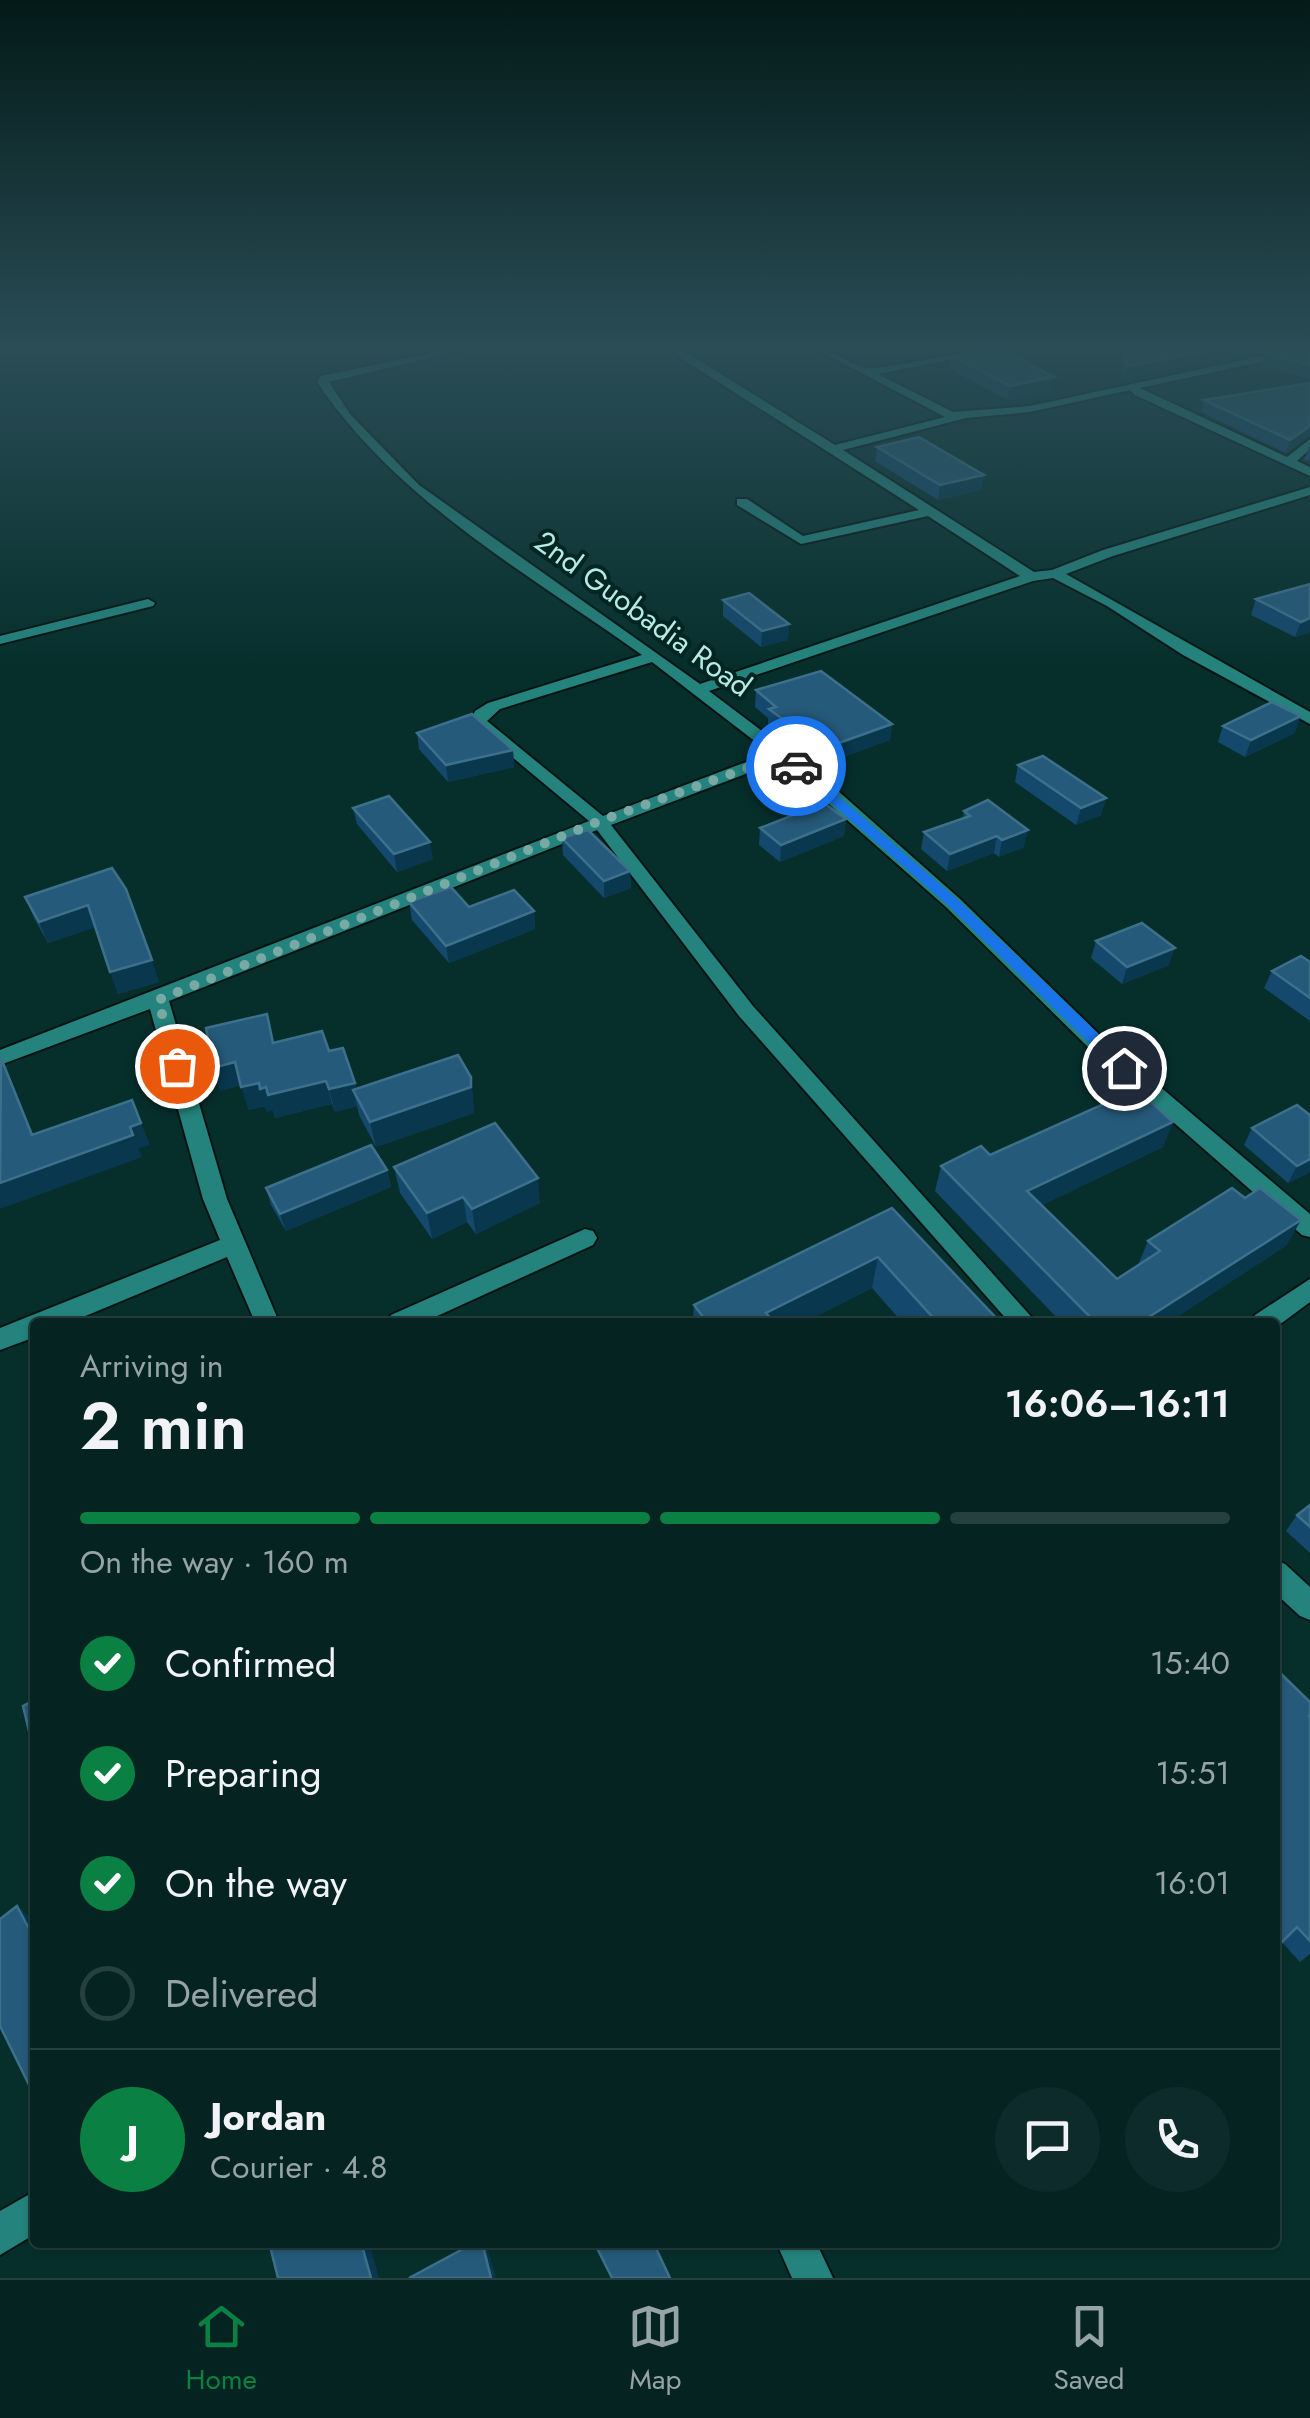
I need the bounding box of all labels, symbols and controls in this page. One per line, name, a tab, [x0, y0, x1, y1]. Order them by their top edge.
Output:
street label: 2nd Guobadia Road	[526, 520, 761, 707]
courier	[746, 716, 846, 816]
icon: car	[769, 739, 824, 794]
pin	[135, 1024, 220, 1109]
pin	[1082, 1026, 1167, 1111]
icon: bag	[150, 1039, 205, 1094]
icon: home	[1097, 1041, 1152, 1096]
text: Arriving in	[80, 1343, 224, 1389]
text: 16:06–16:11	[1005, 1376, 1230, 1431]
text: 2 min	[80, 1379, 247, 1473]
text: On the way · 160 m	[80, 1539, 349, 1585]
icon: check	[80, 1636, 135, 1691]
text: Confirmed	[165, 1636, 336, 1691]
text: 15:40	[1150, 1640, 1230, 1686]
icon: check	[80, 1746, 135, 1801]
text: Preparing	[165, 1746, 322, 1801]
text: 15:51	[1156, 1750, 1230, 1796]
icon: check	[80, 1856, 135, 1911]
text: On the way	[165, 1856, 347, 1911]
text: 16:01	[1154, 1860, 1230, 1906]
text: Delivered	[165, 1966, 318, 2021]
button: chat	[995, 2087, 1100, 2192]
button: phone	[1125, 2087, 1230, 2192]
text: Jordan	[210, 2089, 326, 2144]
text: J	[126, 2112, 139, 2167]
text: Courier · 4.8	[210, 2144, 387, 2190]
tab: Home	[185, 2299, 257, 2400]
tab: Map	[628, 2299, 683, 2400]
tab: Saved	[1054, 2299, 1125, 2400]

